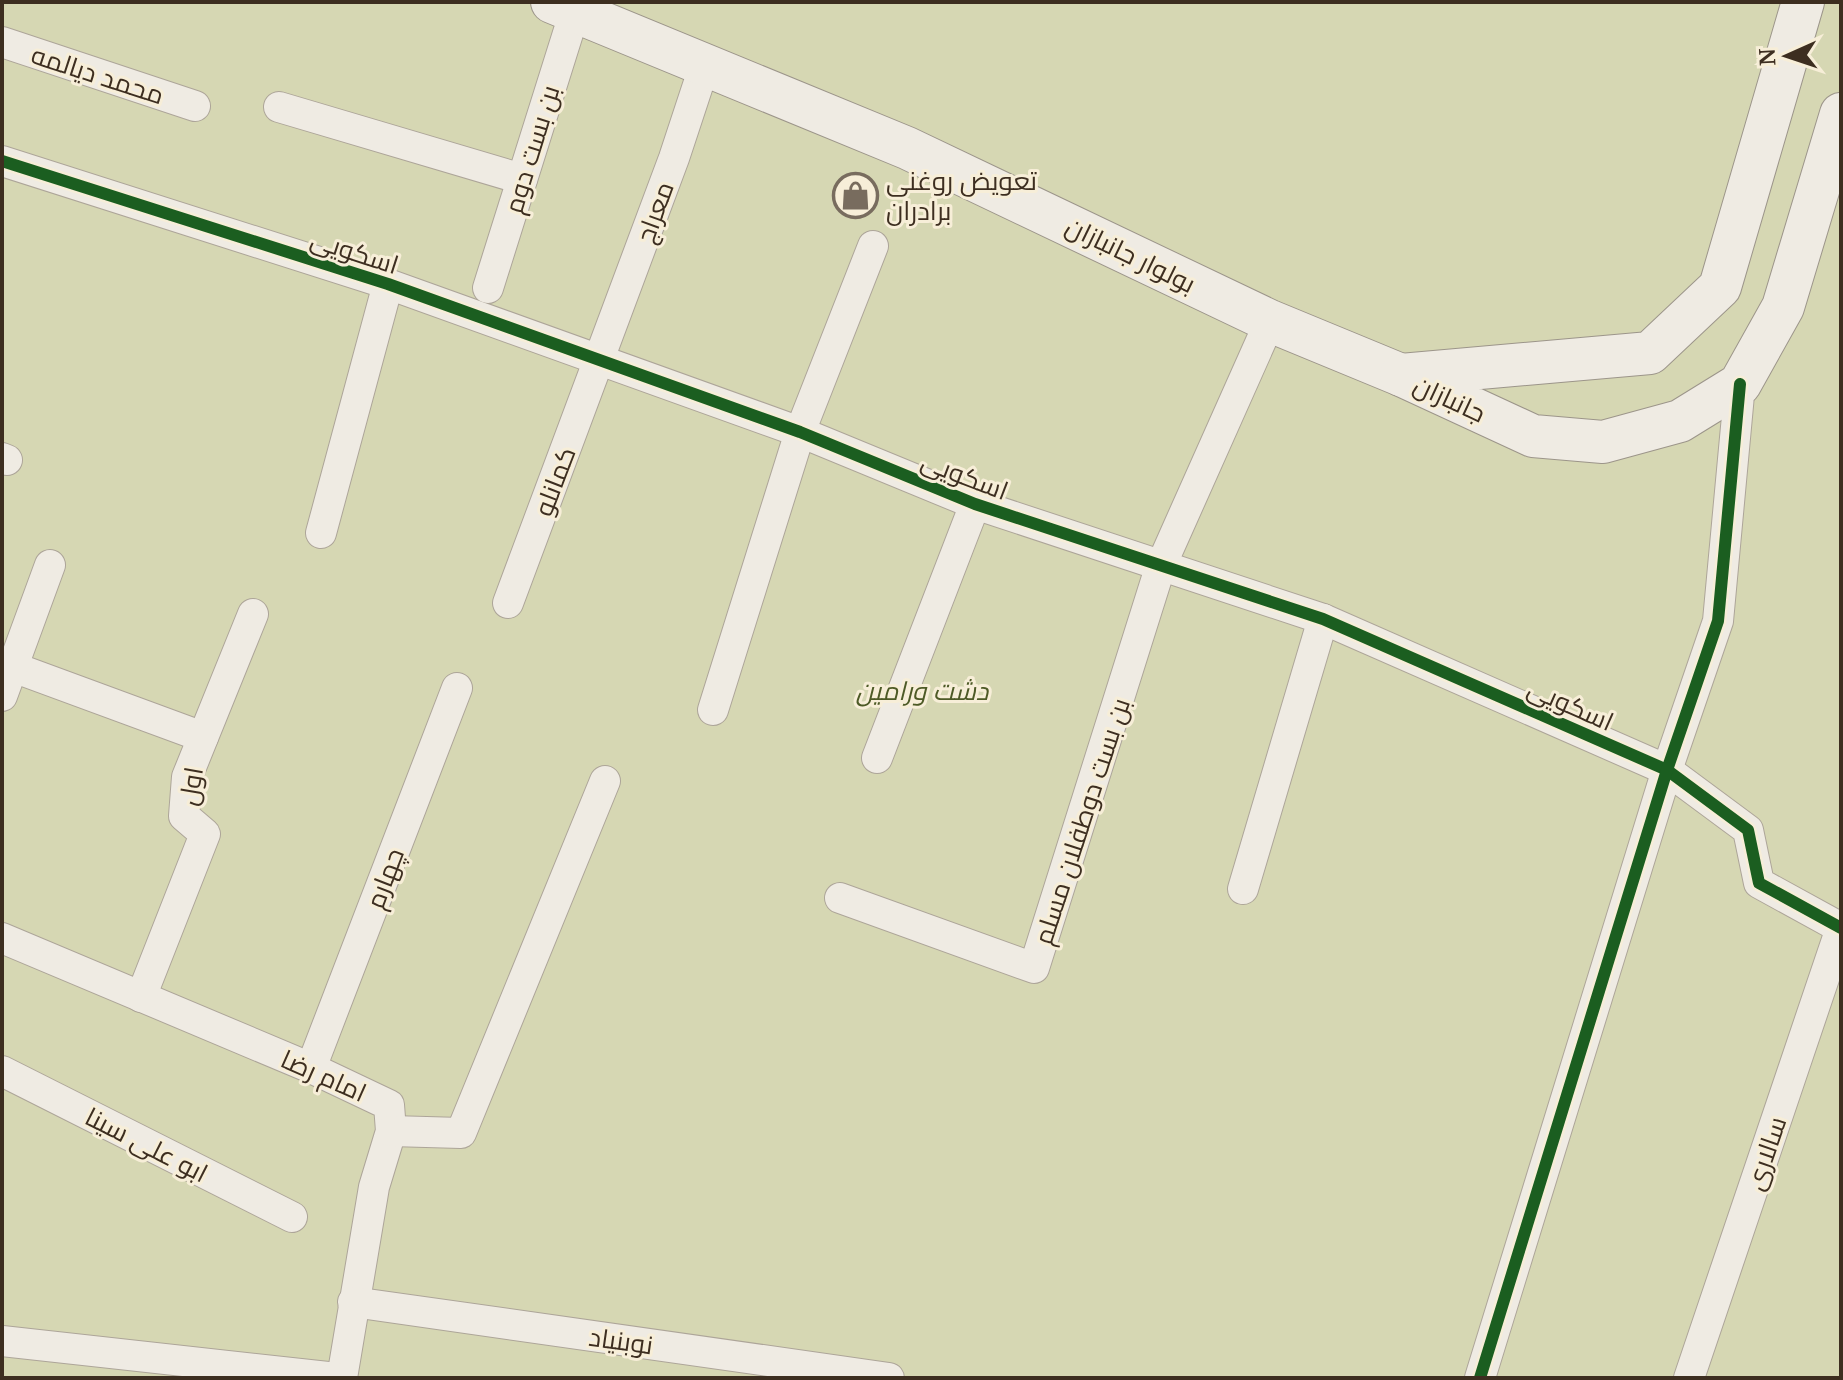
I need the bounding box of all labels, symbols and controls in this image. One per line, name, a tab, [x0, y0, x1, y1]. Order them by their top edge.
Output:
north arrow	[1747, 16, 1827, 96]
street label: محمد دیالمه	[27, 36, 169, 112]
text: N	[1751, 48, 1781, 67]
street label: بن بست دوم	[494, 81, 568, 218]
place label: تعویض روغنی برادران	[886, 162, 1037, 228]
shop icon: تعویض روغنی برادران	[831, 171, 879, 219]
street label: معراج	[626, 176, 682, 248]
street label: بولوار جانبازان	[1060, 207, 1202, 301]
street label: اسکویی	[306, 220, 404, 282]
street label: جانبازان	[1408, 366, 1492, 430]
street label: کمانلو	[524, 441, 584, 521]
street label: اسکویی	[916, 442, 1014, 508]
street label: اسکویی	[1522, 669, 1620, 739]
park label: دشت ورامین	[856, 672, 990, 708]
street label: بن بست دوطفلان مسلم	[1024, 693, 1139, 949]
street label: اول	[169, 764, 211, 808]
street label: چهارم	[356, 842, 413, 914]
street label: امام رضا	[275, 1040, 373, 1111]
street label: ابو علی سینا	[79, 1098, 215, 1190]
street label: سالاری	[1736, 1111, 1794, 1195]
street label: نوبنیاد	[587, 1318, 655, 1362]

